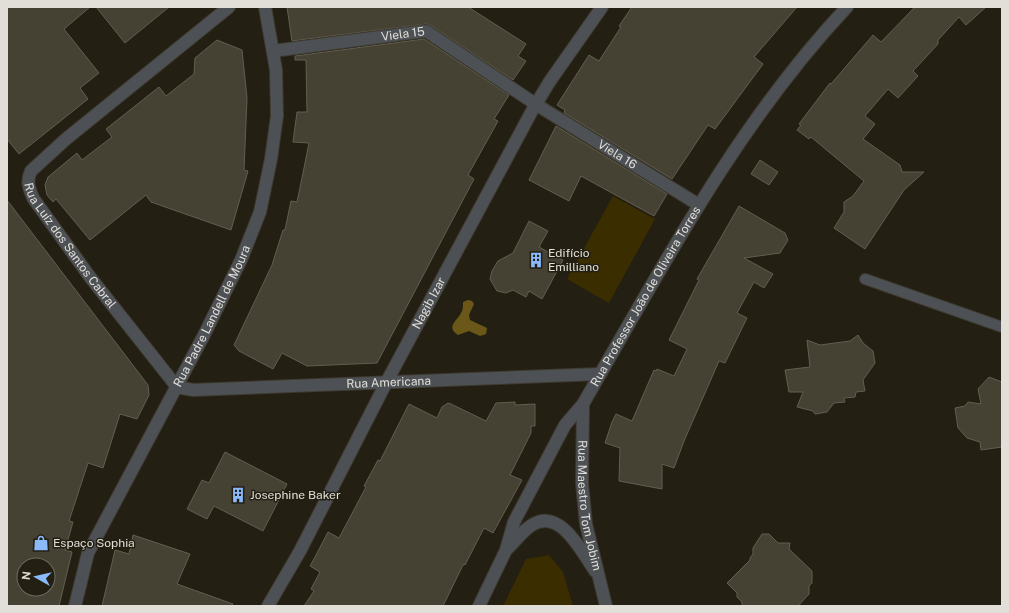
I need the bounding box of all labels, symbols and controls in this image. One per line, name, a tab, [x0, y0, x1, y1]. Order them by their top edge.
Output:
street label: Viela 15	[380, 24, 426, 44]
street label: Viela 16	[595, 137, 639, 172]
street label: Rua Luíz dos Santos Cabral	[21, 181, 119, 311]
street label: Rua Professor João de Oliveira Torres	[588, 204, 704, 389]
street label: Rua Padre Landell de Moura	[171, 243, 253, 389]
place label: Edifício Emilliano	[548, 246, 599, 274]
building icon: Edifício Emilliano	[527, 251, 545, 269]
street label: Nagib Izar	[409, 275, 449, 331]
street label: Rua Americana	[346, 374, 431, 391]
street label: Rua Maestro Tom Jobim	[575, 440, 604, 572]
building icon: Josephine Baker	[229, 486, 247, 504]
place label: Josephine Baker	[250, 488, 341, 502]
shop icon: Espaço Sophia	[32, 534, 50, 552]
place label: Espaço Sophia	[53, 536, 135, 550]
north arrow	[16, 557, 56, 597]
text: N	[20, 571, 33, 581]

